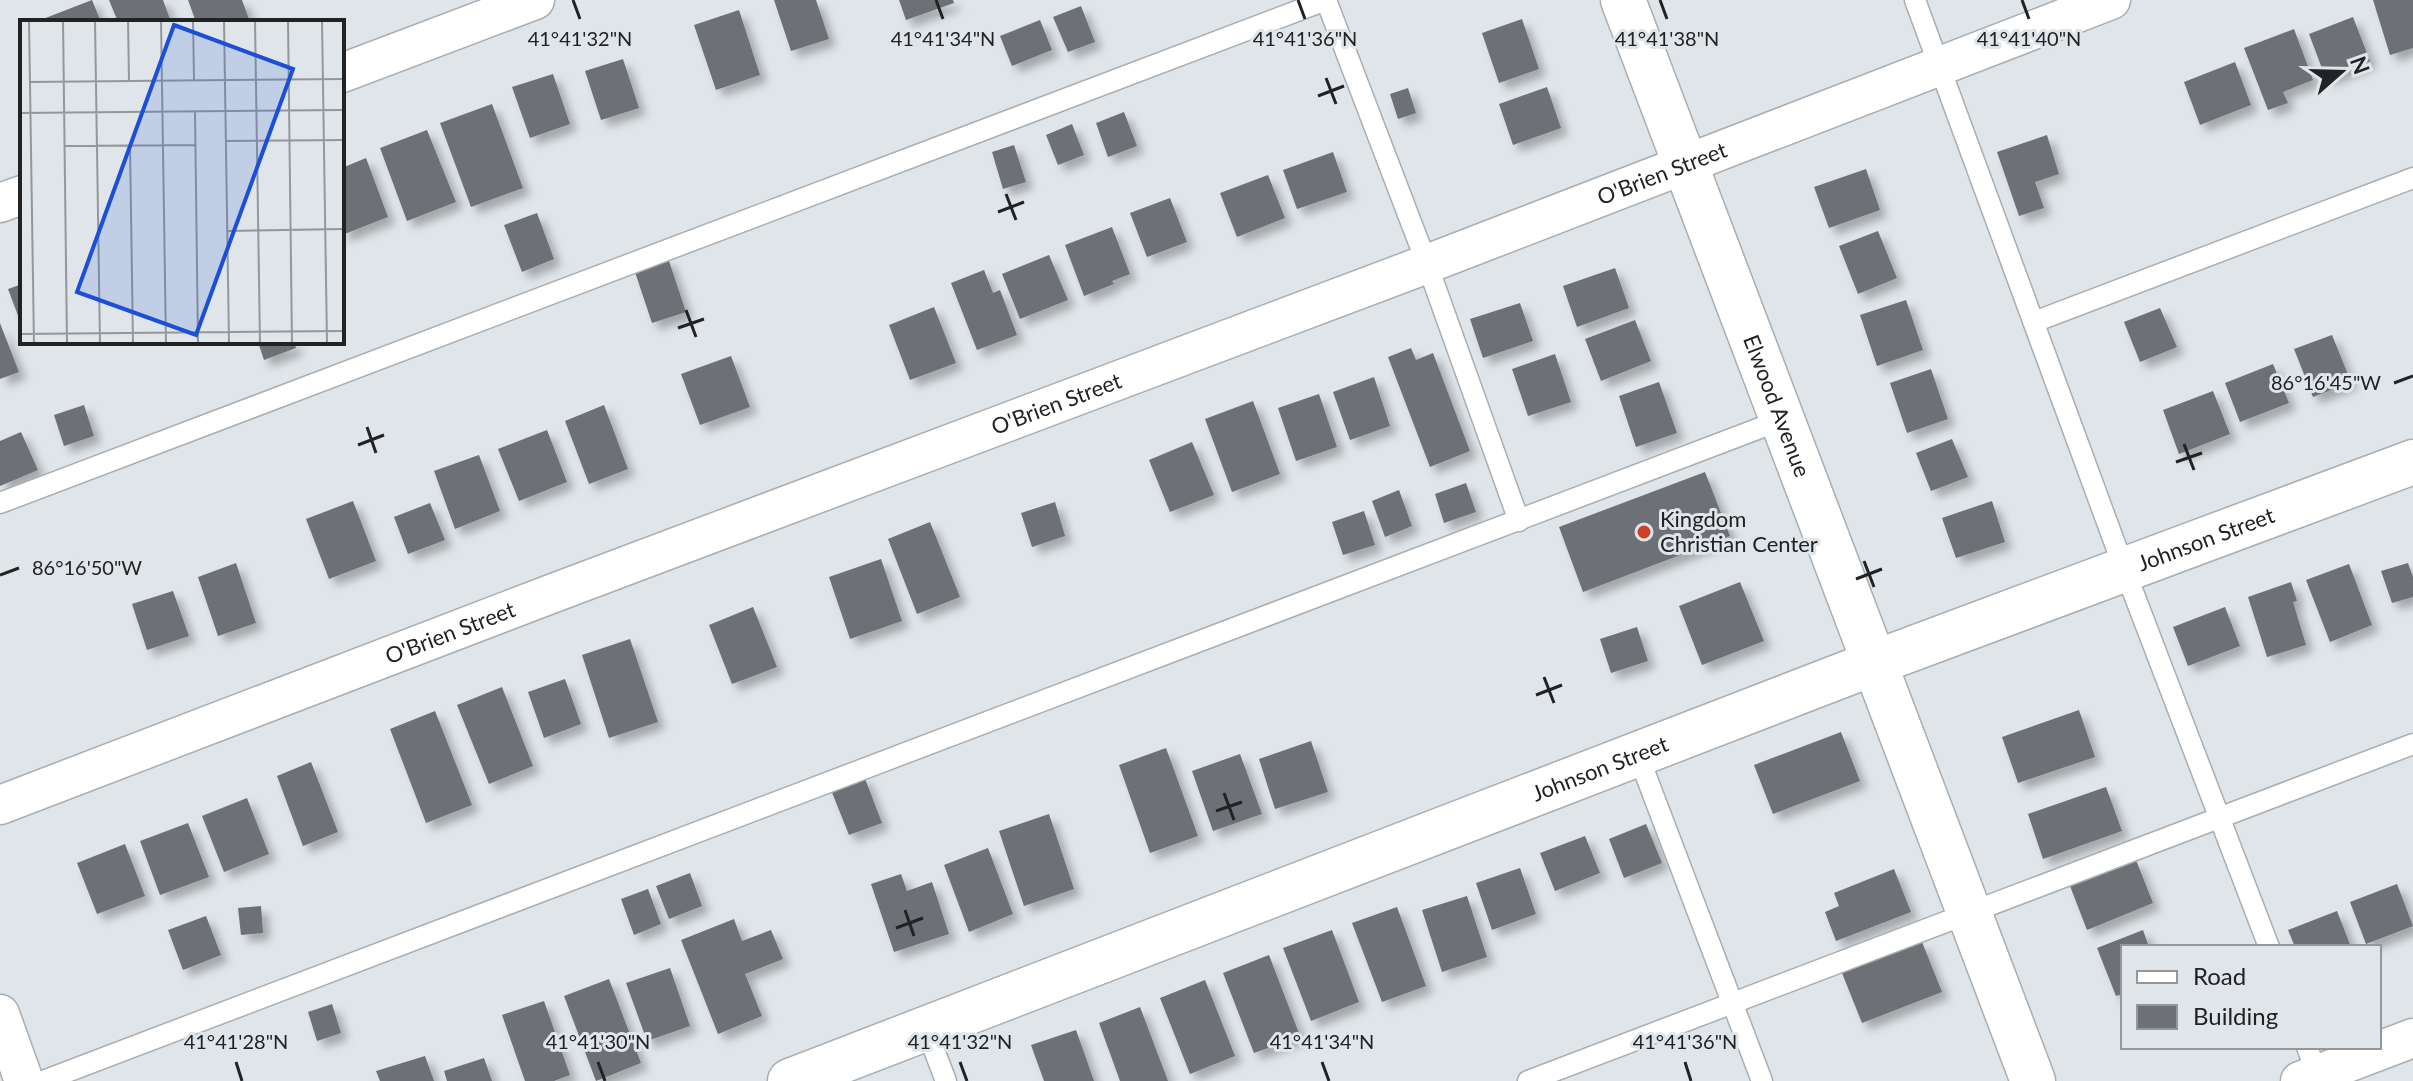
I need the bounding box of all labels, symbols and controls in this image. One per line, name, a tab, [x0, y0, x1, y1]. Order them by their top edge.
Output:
inset map	[20, 20, 344, 344]
text: 41°41'32"N	[528, 26, 632, 50]
text: 41°41'34"N	[891, 26, 995, 50]
text: 41°41'36"N	[1253, 26, 1357, 50]
text: 41°41'38"N	[1615, 26, 1719, 50]
text: 41°41'40"N	[1977, 26, 2081, 50]
north arrow	[2301, 32, 2381, 112]
text: N	[2345, 52, 2376, 78]
street label: O'Brien Street	[1593, 136, 1731, 210]
street label: Elwood Avenue	[1738, 331, 1817, 481]
street label: O'Brien Street	[987, 366, 1125, 440]
text: 86°16'45"W	[2271, 370, 2381, 394]
street label: Johnson Street	[2134, 501, 2278, 577]
place label: Kingdom Christian Center	[1660, 505, 1818, 557]
marker: Kingdom Christian Center	[1635, 523, 1653, 541]
text: 86°16'50"W	[32, 555, 142, 579]
street label: O'Brien Street	[381, 595, 519, 669]
street label: Johnson Street	[1528, 730, 1672, 807]
legend	[2121, 945, 2381, 1049]
text: Road	[2193, 961, 2246, 990]
text: Building	[2193, 1001, 2278, 1030]
text: 41°41'28"N	[184, 1029, 288, 1053]
text: 41°41'30"N	[546, 1029, 650, 1053]
text: 41°41'32"N	[908, 1029, 1012, 1053]
text: 41°41'34"N	[1270, 1029, 1374, 1053]
text: 41°41'36"N	[1633, 1029, 1737, 1053]

